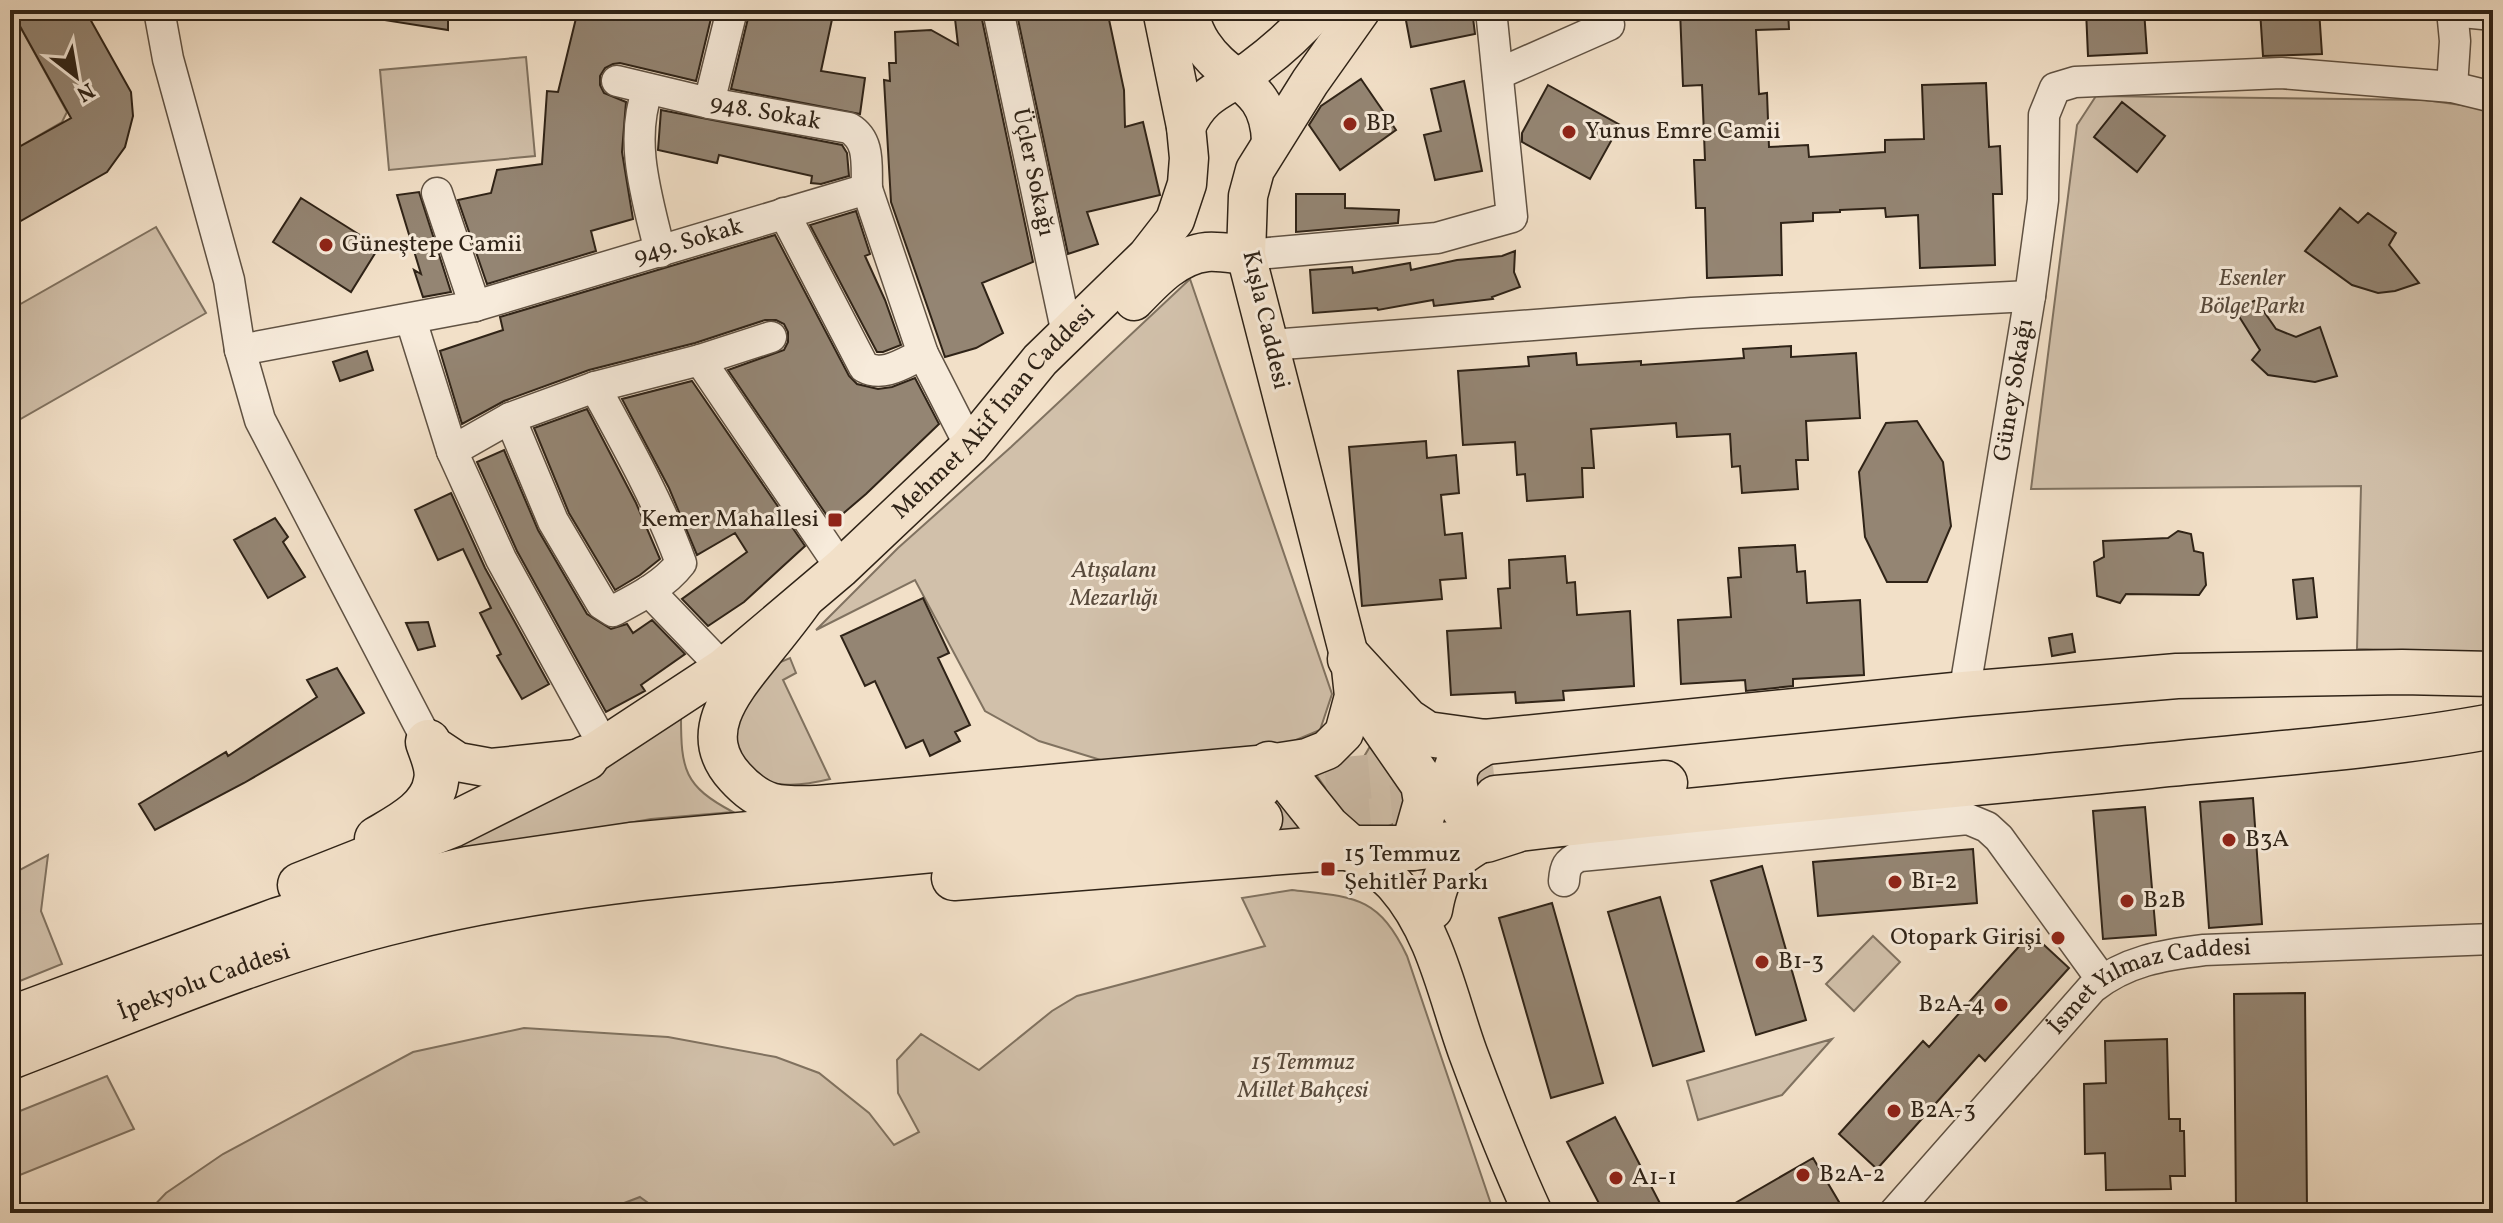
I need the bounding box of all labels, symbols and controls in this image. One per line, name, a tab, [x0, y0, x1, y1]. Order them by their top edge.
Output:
north arrow	[36, 36, 116, 116]
text: N	[70, 74, 100, 108]
street label: 948. Sokak	[707, 86, 824, 140]
street label: Üçler Sokağı	[1002, 105, 1063, 240]
place label: BP	[1366, 107, 1395, 141]
marker: BP	[1341, 115, 1359, 133]
place label: Yunus Emre Camii	[1585, 115, 1781, 149]
marker: Yunus Emre Camii	[1560, 123, 1578, 141]
street label: 949. Sokak	[630, 210, 747, 275]
place label: Güneştepe Camii	[342, 228, 522, 262]
marker: Güneştepe Camii	[317, 236, 335, 254]
street label: Kışla Caddesi	[1233, 247, 1297, 393]
park label: Esenler Bölge Parkı	[2199, 262, 2305, 324]
street label: Mehmet Akif İnan Caddesi	[885, 298, 1103, 528]
street label: Güney Sokağı	[1986, 316, 2043, 464]
place label: Kemer Mahallesi	[641, 503, 819, 537]
marker: Kemer Mahallesi	[826, 511, 844, 529]
park label: Atışalanı Mezarlığı	[1069, 554, 1158, 616]
place label: B3A	[2245, 823, 2289, 857]
marker: B3A	[2220, 831, 2238, 849]
place label: 15 Temmuz Şehitler Parkı	[1344, 838, 1488, 900]
marker: 15 Temmuz Şehitler Parkı	[1319, 860, 1337, 878]
place label: B1-2	[1911, 865, 1958, 899]
marker: B1-2	[1886, 873, 1904, 891]
place label: B2B	[2143, 884, 2186, 918]
marker: B2B	[2118, 892, 2136, 910]
place label: Otopark Girişi	[1890, 921, 2042, 955]
marker: Otopark Girişi	[2049, 929, 2067, 947]
street label: İsmet Yılmaz Caddesi	[2041, 931, 2252, 1043]
street label: İpekyolu Caddesi	[113, 936, 295, 1030]
place label: B1-3	[1778, 945, 1824, 979]
marker: B1-3	[1753, 953, 1771, 971]
place label: B2A-4	[1918, 988, 1985, 1022]
marker: B2A-4	[1992, 996, 2010, 1014]
park label: 15 Temmuz Millet Bahçesi	[1237, 1046, 1369, 1108]
place label: B2A-3	[1910, 1094, 1976, 1128]
marker: B2A-3	[1885, 1102, 1903, 1120]
place label: B2A-2	[1819, 1158, 1885, 1192]
place label: A1-1	[1632, 1161, 1677, 1195]
marker: B2A-2	[1794, 1166, 1812, 1184]
marker: A1-1	[1607, 1169, 1625, 1187]

